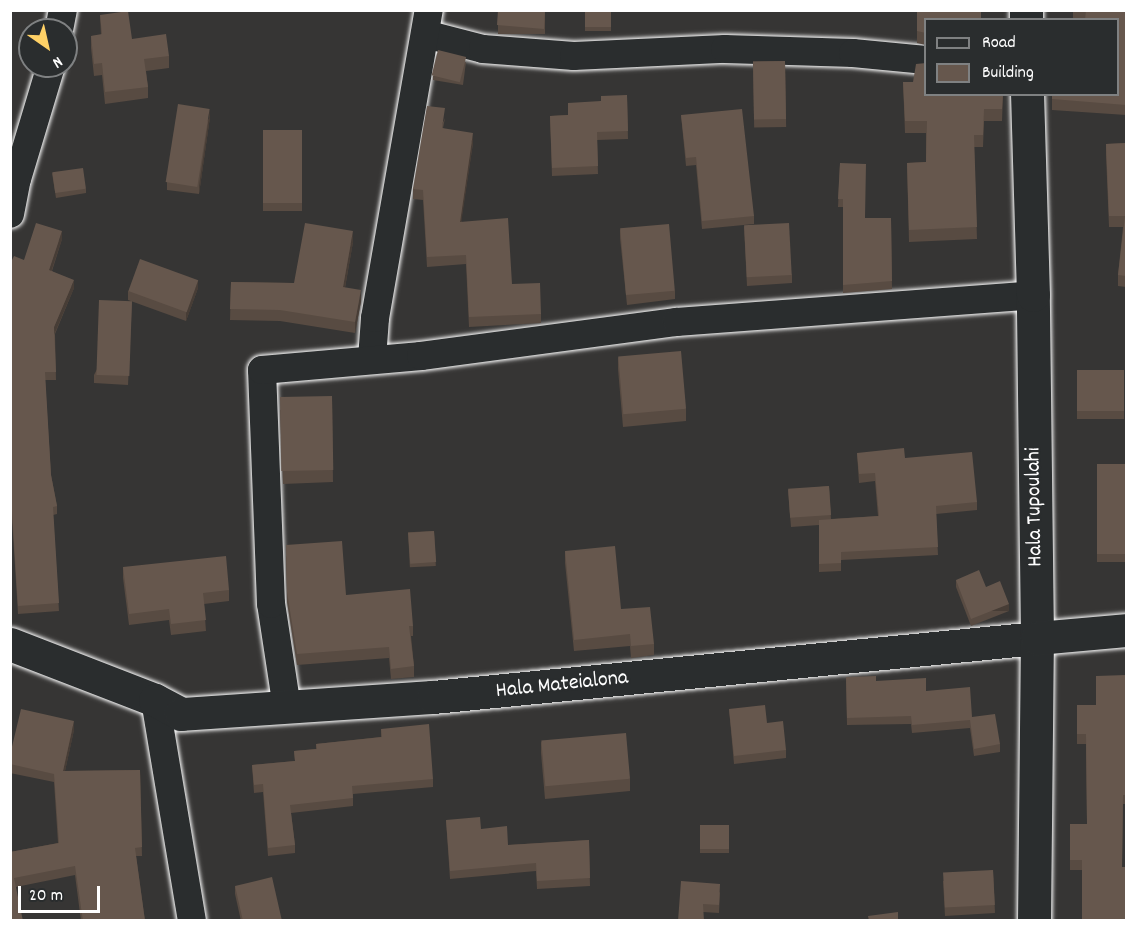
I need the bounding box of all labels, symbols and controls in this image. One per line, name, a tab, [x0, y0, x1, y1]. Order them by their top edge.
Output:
north arrow	[18, 18, 78, 78]
legend	[924, 18, 1119, 96]
text: Road	[982, 31, 1016, 56]
text: N	[48, 50, 67, 73]
text: Building	[982, 61, 1034, 86]
street label: Hala Tupoulahi	[1021, 447, 1049, 567]
street label: Hala Mateialona	[494, 665, 630, 705]
scale bar	[21, 874, 104, 912]
text: 20 m	[29, 884, 63, 909]

